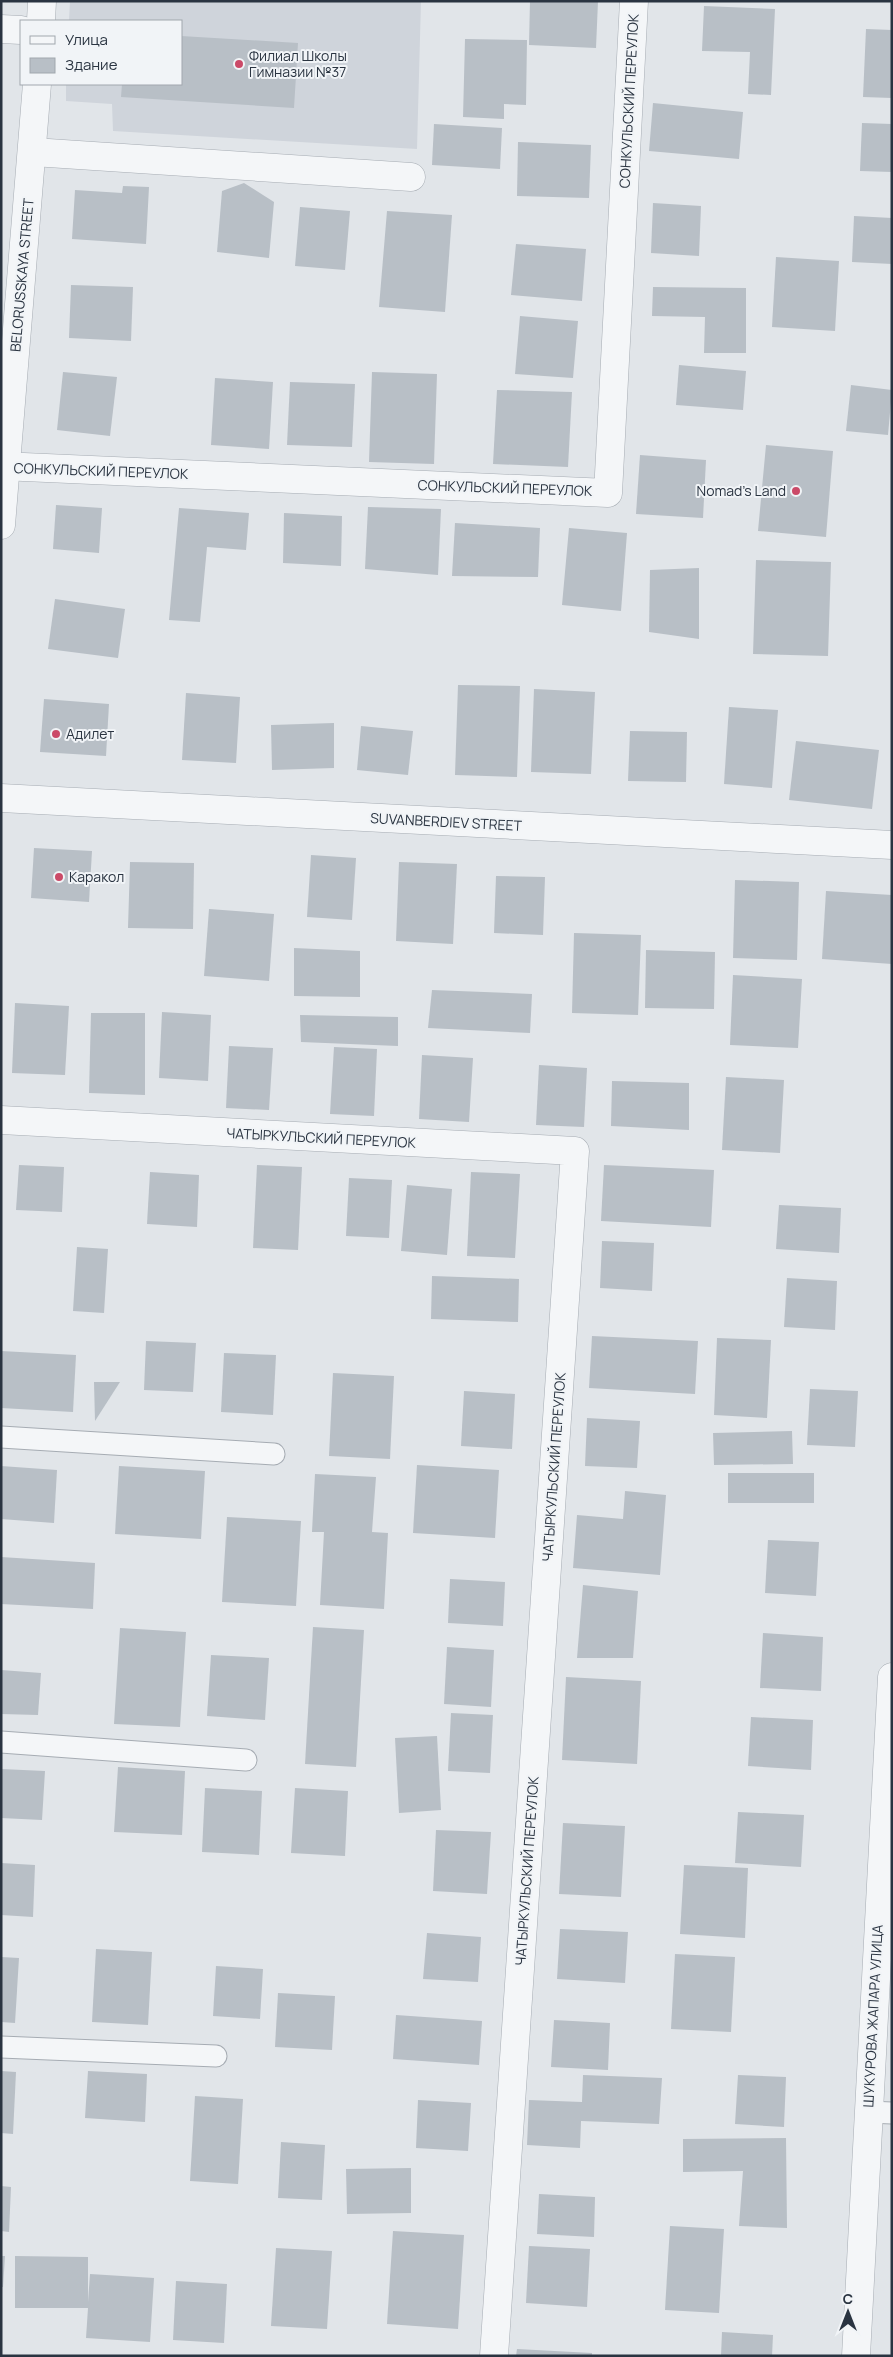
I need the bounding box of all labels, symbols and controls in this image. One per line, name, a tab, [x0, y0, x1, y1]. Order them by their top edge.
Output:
street label: СОНКУЛЬСКИЙ ПЕРЕУЛОК	[614, 13, 643, 189]
legend	[20, 20, 182, 85]
text: Улица	[65, 29, 108, 50]
place label: Филиал Школы Гимназии №37	[249, 46, 347, 81]
text: Здание	[65, 54, 118, 75]
marker: Филиал Школы Гимназии №37	[233, 58, 245, 70]
street label: BELORUSSKAYA STREET	[5, 197, 38, 353]
street label: СОНКУЛЬСКИЙ ПЕРЕУЛОК	[13, 458, 189, 483]
street label: СОНКУЛЬСКИЙ ПЕРЕУЛОК	[417, 475, 593, 500]
place label: Nomad's Land	[697, 481, 786, 500]
marker: Nomad's Land	[790, 485, 802, 497]
place label: Адилет	[66, 724, 114, 743]
marker: Адилет	[50, 728, 62, 740]
street label: SUVANBERDIEV STREET	[370, 808, 523, 835]
place label: Каракол	[69, 867, 124, 886]
marker: Каракол	[53, 871, 65, 883]
street label: ЧАТЫРКУЛЬСКИЙ ПЕРЕУЛОК	[226, 1123, 417, 1152]
street label: ЧАТЫРКУЛЬСКИЙ ПЕРЕУЛОК	[537, 1371, 570, 1562]
street label: ЧАТЫРКУЛЬСКИЙ ПЕРЕУЛОК	[510, 1775, 543, 1966]
street label: ШУКУРОВА ЖАПАРА УЛИЦА	[858, 1924, 887, 2108]
north arrow	[823, 2287, 873, 2337]
text: С	[843, 2289, 853, 2308]

